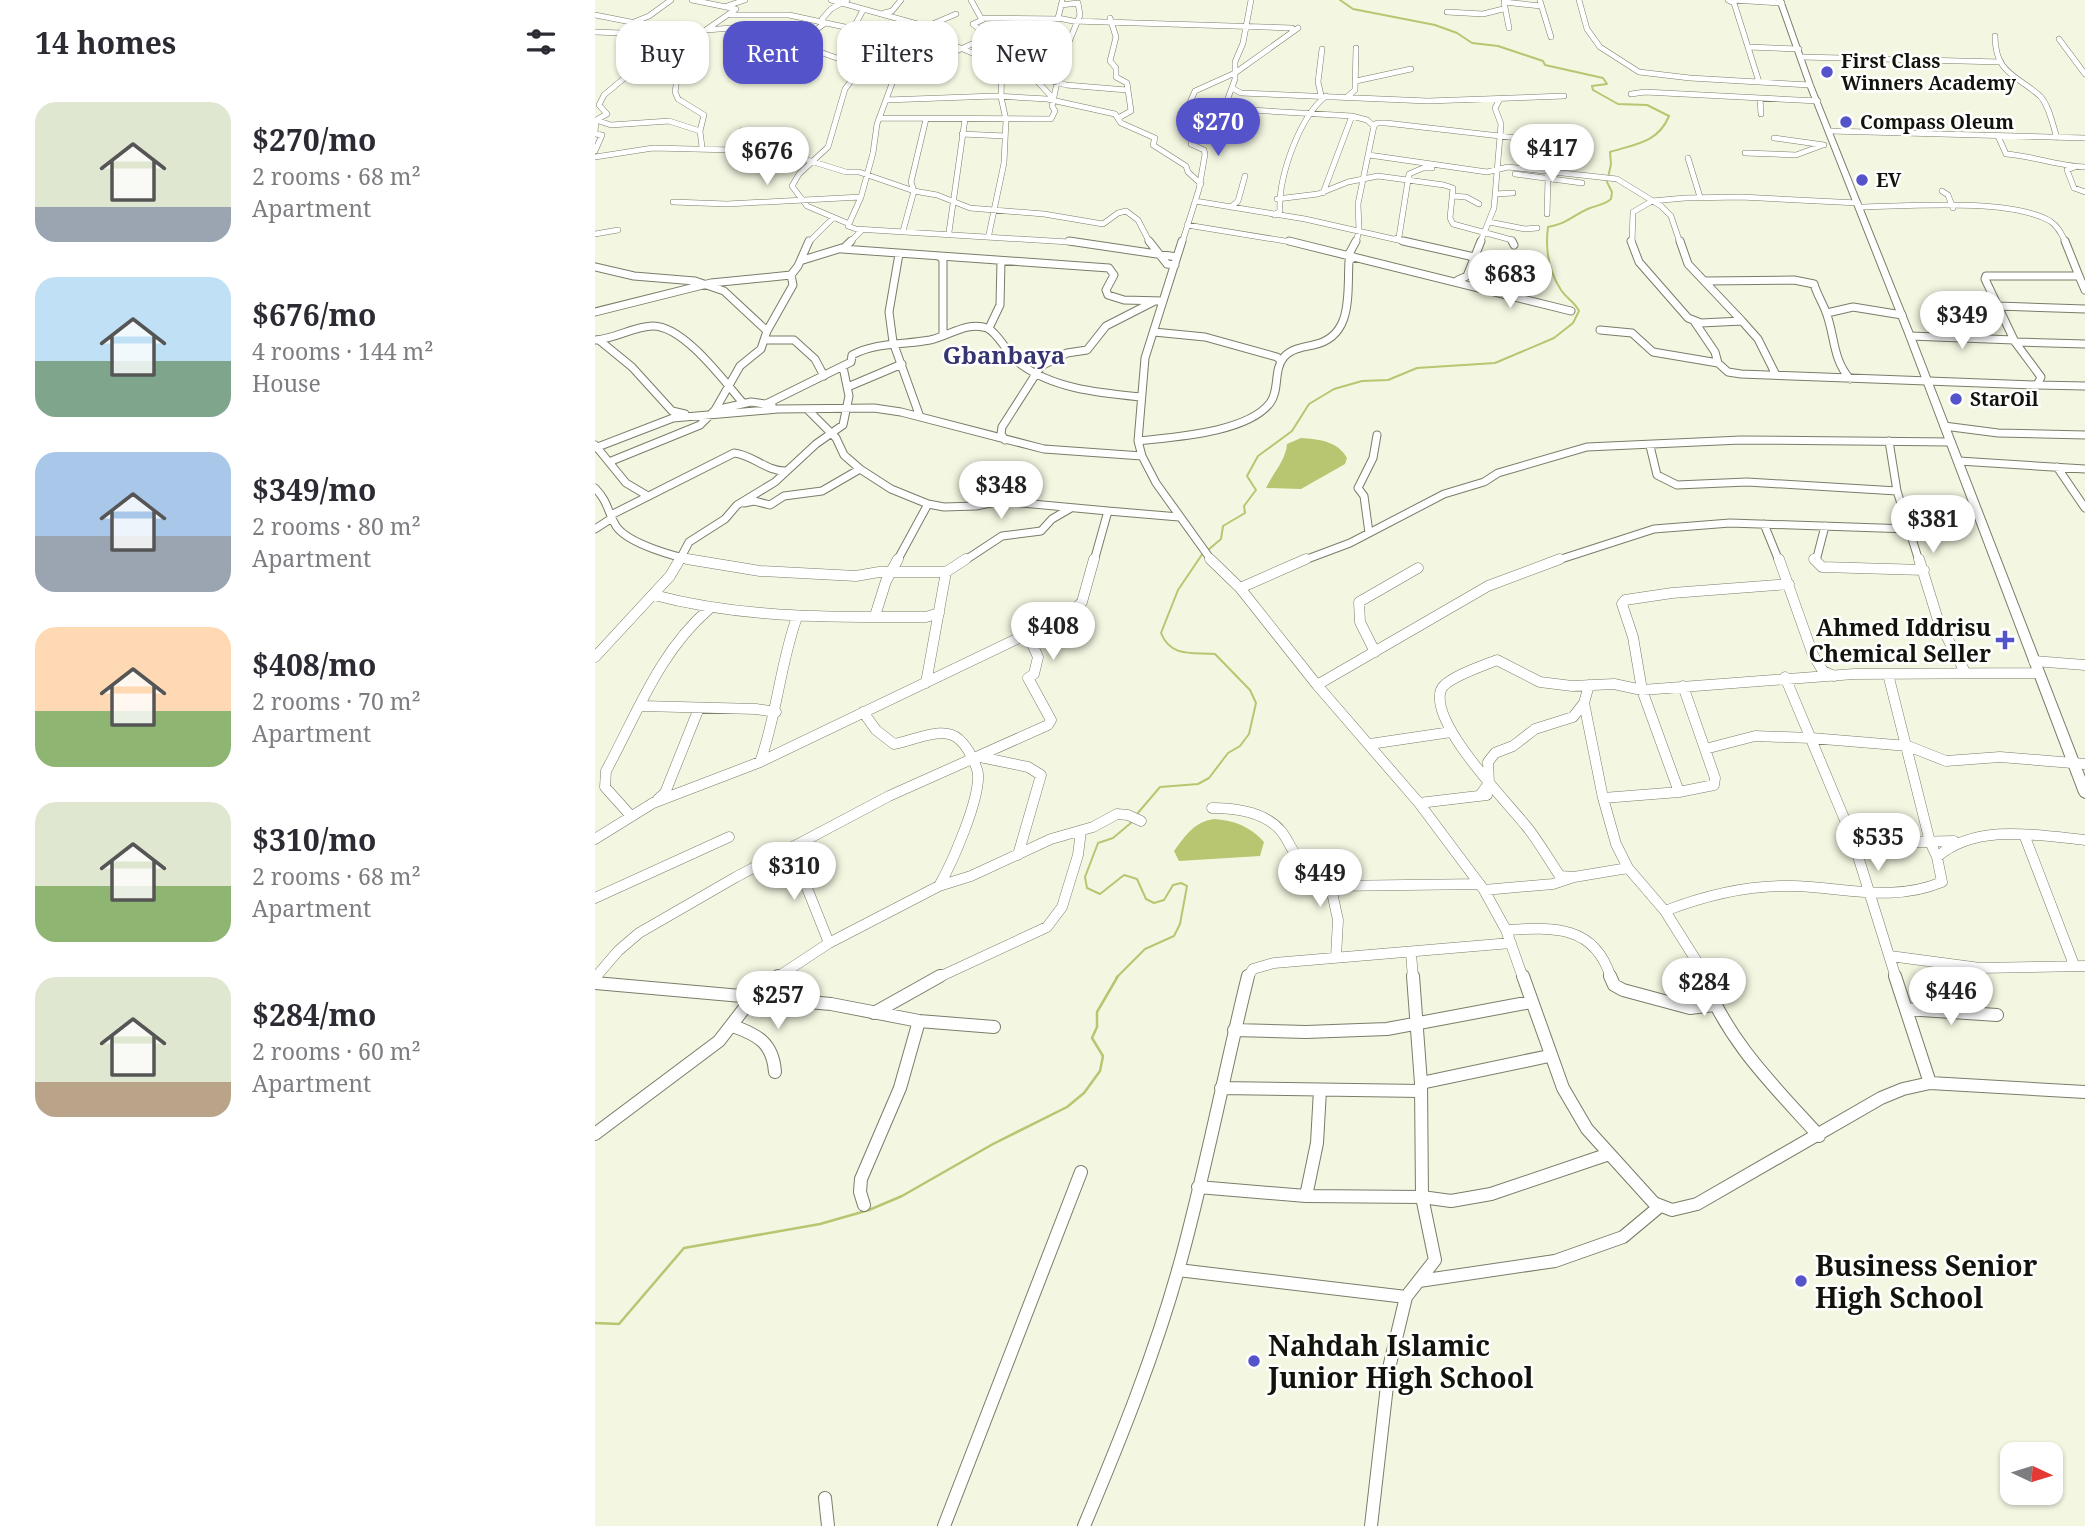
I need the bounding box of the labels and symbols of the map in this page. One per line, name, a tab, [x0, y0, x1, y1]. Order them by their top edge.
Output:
place label: First Class Winners Academy	[1841, 48, 2016, 96]
marker: First Class Winners Academy	[1819, 64, 1835, 80]
pin: $270	[1177, 99, 1259, 158]
place label: Compass Oleum	[1860, 109, 2014, 135]
marker: Compass Oleum	[1838, 114, 1854, 130]
pin: $417	[1511, 124, 1593, 184]
pin: $676	[726, 128, 808, 187]
place label: EV	[1876, 167, 1902, 193]
marker: EV	[1854, 172, 1870, 188]
pin: $683	[1469, 250, 1551, 310]
pin: $349	[1921, 292, 2003, 351]
district label: Gbanbaya	[943, 338, 1065, 371]
place label: StarOil	[1970, 386, 2039, 412]
marker: StarOil	[1948, 391, 1964, 407]
pin: $348	[960, 462, 1042, 521]
pin: $381	[1892, 496, 1974, 555]
pin: $408	[1012, 602, 1094, 662]
place label: Ahmed Iddrisu Chemical Seller	[1808, 611, 1991, 669]
marker: Ahmed Iddrisu Chemical Seller	[1997, 632, 2013, 648]
pin: $535	[1837, 814, 1919, 873]
pin: $310	[753, 842, 835, 902]
pin: $449	[1279, 850, 1361, 909]
pin: $284	[1663, 958, 1745, 1018]
pin: $446	[1910, 968, 1992, 1027]
pin: $257	[737, 972, 819, 1031]
place label: Business Senior High School	[1815, 1246, 2038, 1316]
marker: Business Senior High School	[1793, 1273, 1809, 1289]
place label: Nahdah Islamic Junior High School	[1267, 1326, 1534, 1396]
marker: Nahdah Islamic Junior High School	[1246, 1353, 1262, 1369]
north arrow	[2000, 1442, 2063, 1505]

